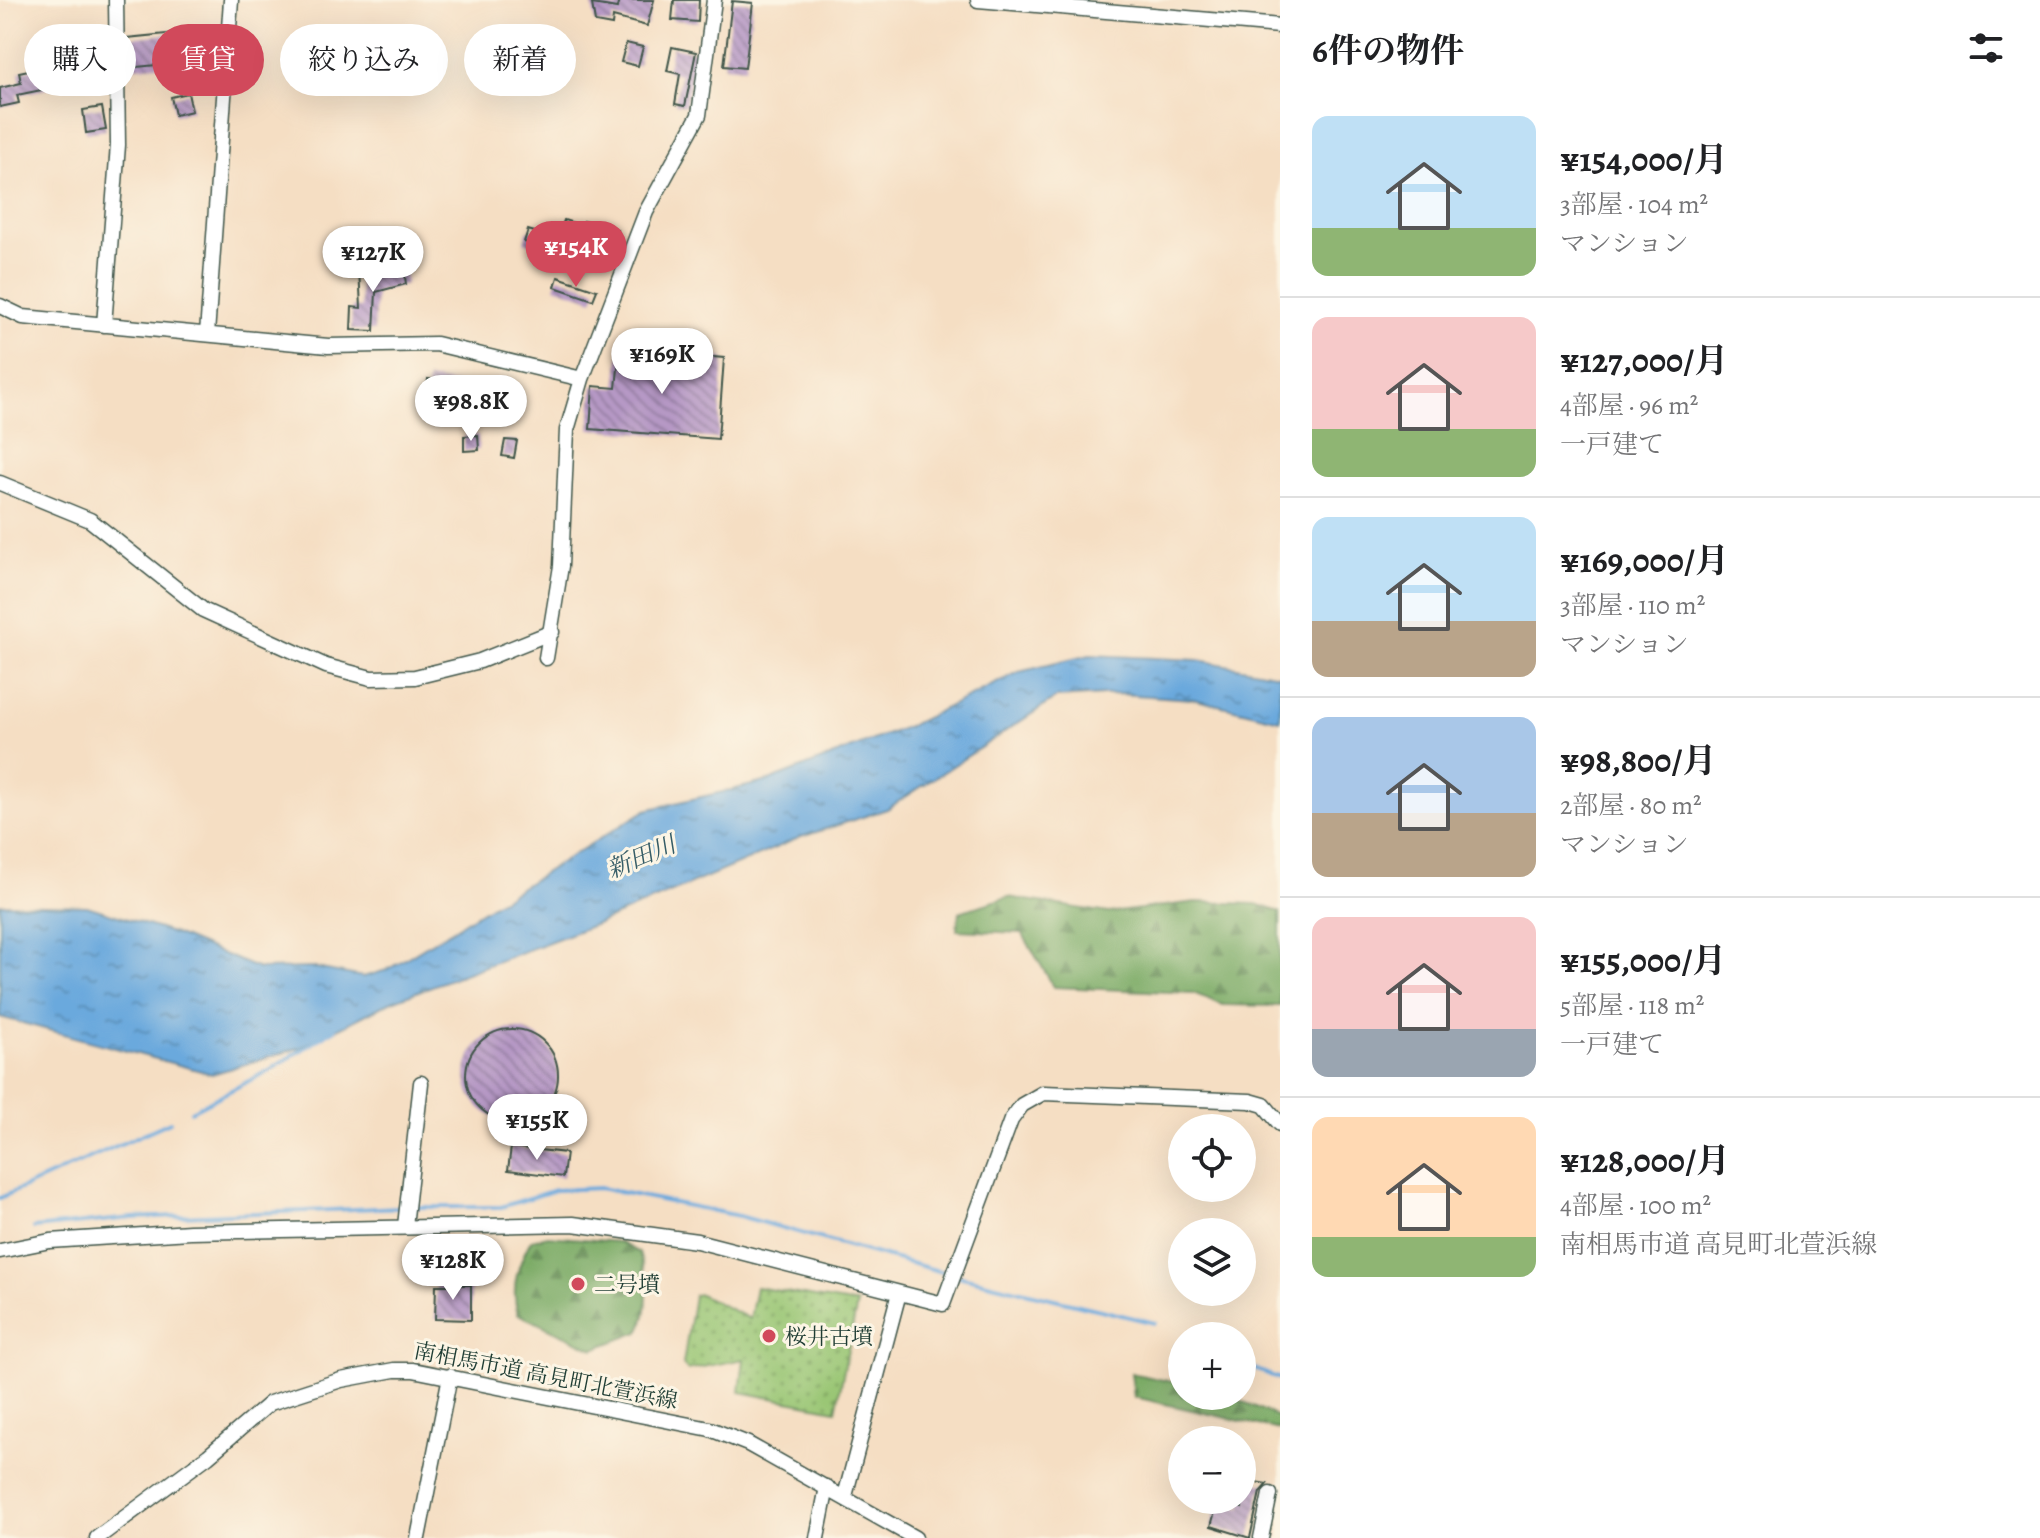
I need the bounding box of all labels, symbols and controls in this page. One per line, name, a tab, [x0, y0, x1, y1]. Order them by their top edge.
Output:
chip: 購入	[24, 24, 136, 96]
chip: 賃貸	[152, 24, 264, 96]
chip: 絞り込み	[280, 24, 448, 96]
chip: 新着	[464, 24, 576, 96]
icon: filters	[1964, 26, 2008, 70]
text: 6件の物件	[1312, 27, 1464, 74]
text: ¥154,000/月	[1560, 136, 1728, 183]
icon: home	[1376, 148, 1472, 244]
text: 3部屋 · 104 m²	[1560, 187, 1708, 222]
pin: ¥154K	[520, 221, 632, 289]
pin: ¥127K	[317, 226, 429, 294]
text: マンション	[1560, 226, 1689, 261]
text: ¥154K	[544, 229, 608, 264]
text: ¥127K	[341, 234, 405, 269]
pin: ¥169K	[606, 328, 718, 396]
text: ¥169K	[629, 336, 695, 371]
text: ¥127,000/月	[1560, 337, 1728, 384]
icon: home	[1376, 349, 1472, 445]
pin: ¥98.8K	[406, 375, 536, 443]
text: ¥98.8K	[433, 383, 509, 418]
text: 4部屋 · 96 m²	[1560, 388, 1698, 423]
text: 一戸建て	[1560, 427, 1664, 462]
text: ¥169,000/月	[1560, 537, 1729, 584]
icon: home	[1376, 549, 1472, 645]
text: 3部屋 · 110 m²	[1560, 588, 1705, 623]
text: マンション	[1560, 627, 1689, 662]
text: ¥98,800/月	[1560, 737, 1716, 784]
icon: home	[1376, 749, 1472, 845]
text: 2部屋 · 80 m²	[1560, 788, 1702, 823]
water label: 新田川	[602, 827, 683, 886]
text: マンション	[1560, 827, 1689, 862]
text: ¥155,000/月	[1560, 937, 1726, 984]
icon: home	[1376, 949, 1472, 1045]
text: 5部屋 · 118 m²	[1560, 988, 1704, 1023]
text: 一戸建て	[1560, 1027, 1664, 1062]
pin: ¥155K	[481, 1094, 593, 1162]
text: ¥155K	[505, 1102, 569, 1137]
map controls	[1168, 1114, 1256, 1514]
button: locate	[1168, 1114, 1256, 1202]
text: ¥128,000/月	[1560, 1137, 1730, 1184]
icon: home	[1376, 1149, 1472, 1245]
text: 4部屋 · 100 m²	[1560, 1188, 1711, 1223]
button: layers	[1168, 1218, 1256, 1306]
text: 南相馬市道 高見町北萱浜線	[1560, 1227, 1877, 1262]
pin: ¥128K	[397, 1234, 509, 1302]
text: ¥128K	[420, 1242, 486, 1277]
place label: 二号墳	[594, 1270, 660, 1300]
marker: 二号墳	[569, 1275, 587, 1293]
place label: 桜井古墳	[785, 1322, 873, 1352]
button: +	[1168, 1322, 1256, 1410]
marker: 桜井古墳	[760, 1327, 778, 1345]
street label: 南相馬市道 高見町北萱浜線	[411, 1336, 680, 1416]
button: −	[1168, 1426, 1256, 1514]

